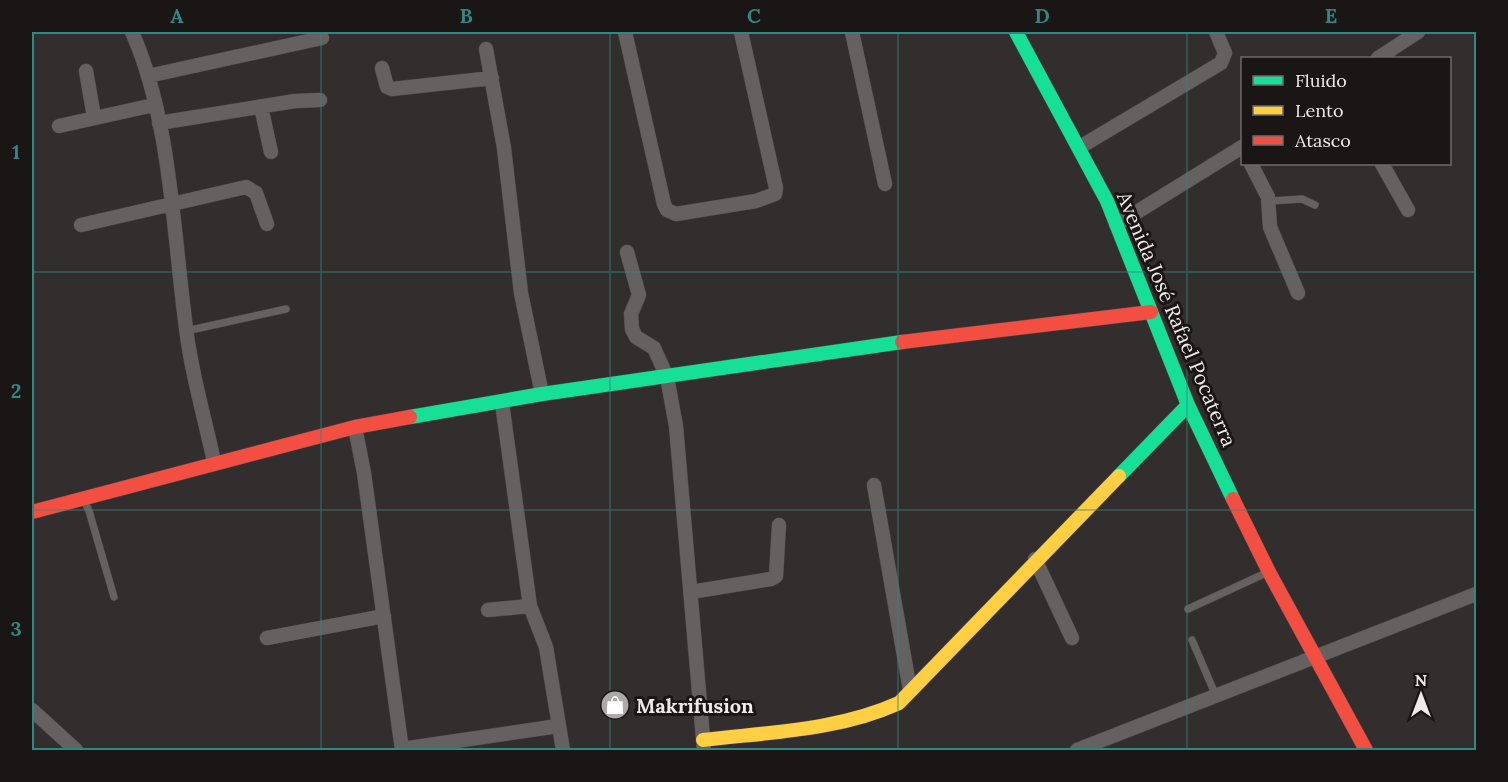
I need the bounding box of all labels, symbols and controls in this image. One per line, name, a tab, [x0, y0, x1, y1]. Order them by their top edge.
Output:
text: A	[170, 3, 184, 28]
text: B	[459, 3, 473, 28]
text: C	[747, 3, 761, 28]
text: D	[1034, 3, 1050, 28]
text: E	[1325, 3, 1337, 28]
legend	[1241, 57, 1451, 165]
text: Fluido	[1295, 69, 1347, 92]
text: Lento	[1295, 99, 1343, 122]
text: Atasco	[1294, 129, 1351, 152]
text: 1	[12, 139, 20, 164]
street label: Avenida José Rafael Pocaterra	[1111, 187, 1242, 450]
text: 2	[11, 378, 21, 403]
text: 3	[10, 616, 22, 641]
north arrow	[1391, 665, 1451, 725]
text: N	[1415, 670, 1427, 690]
shop icon: Makrifusion	[599, 689, 631, 721]
place label: Makrifusion	[636, 693, 754, 718]

